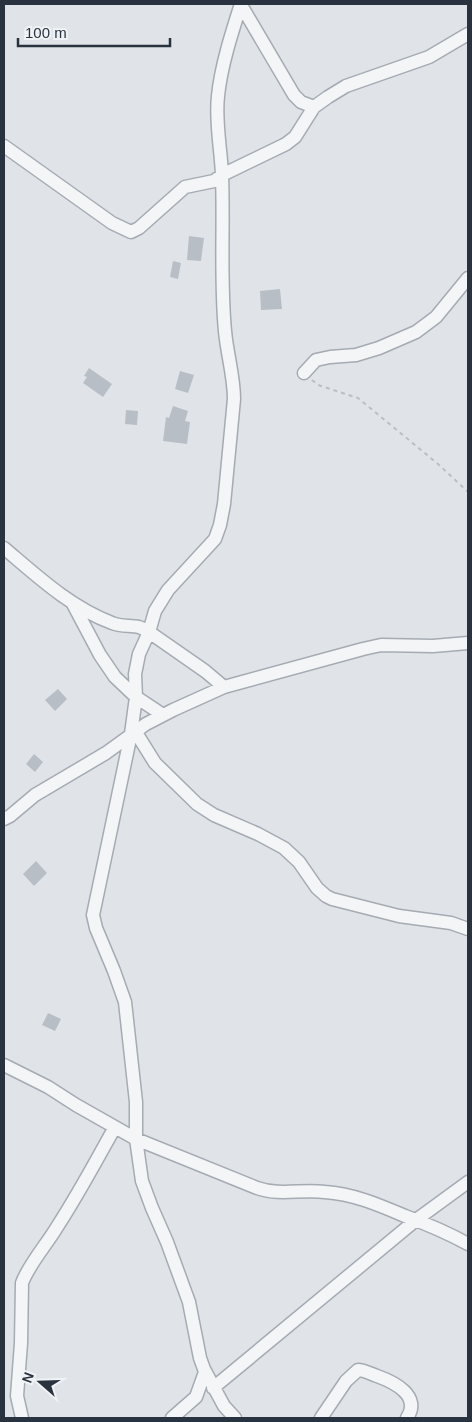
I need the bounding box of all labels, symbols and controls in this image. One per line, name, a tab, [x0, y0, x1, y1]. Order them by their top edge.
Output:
scale bar	[18, 15, 170, 47]
text: 100 m	[25, 24, 67, 41]
north arrow	[15, 1357, 65, 1407]
text: N	[19, 1370, 37, 1385]

